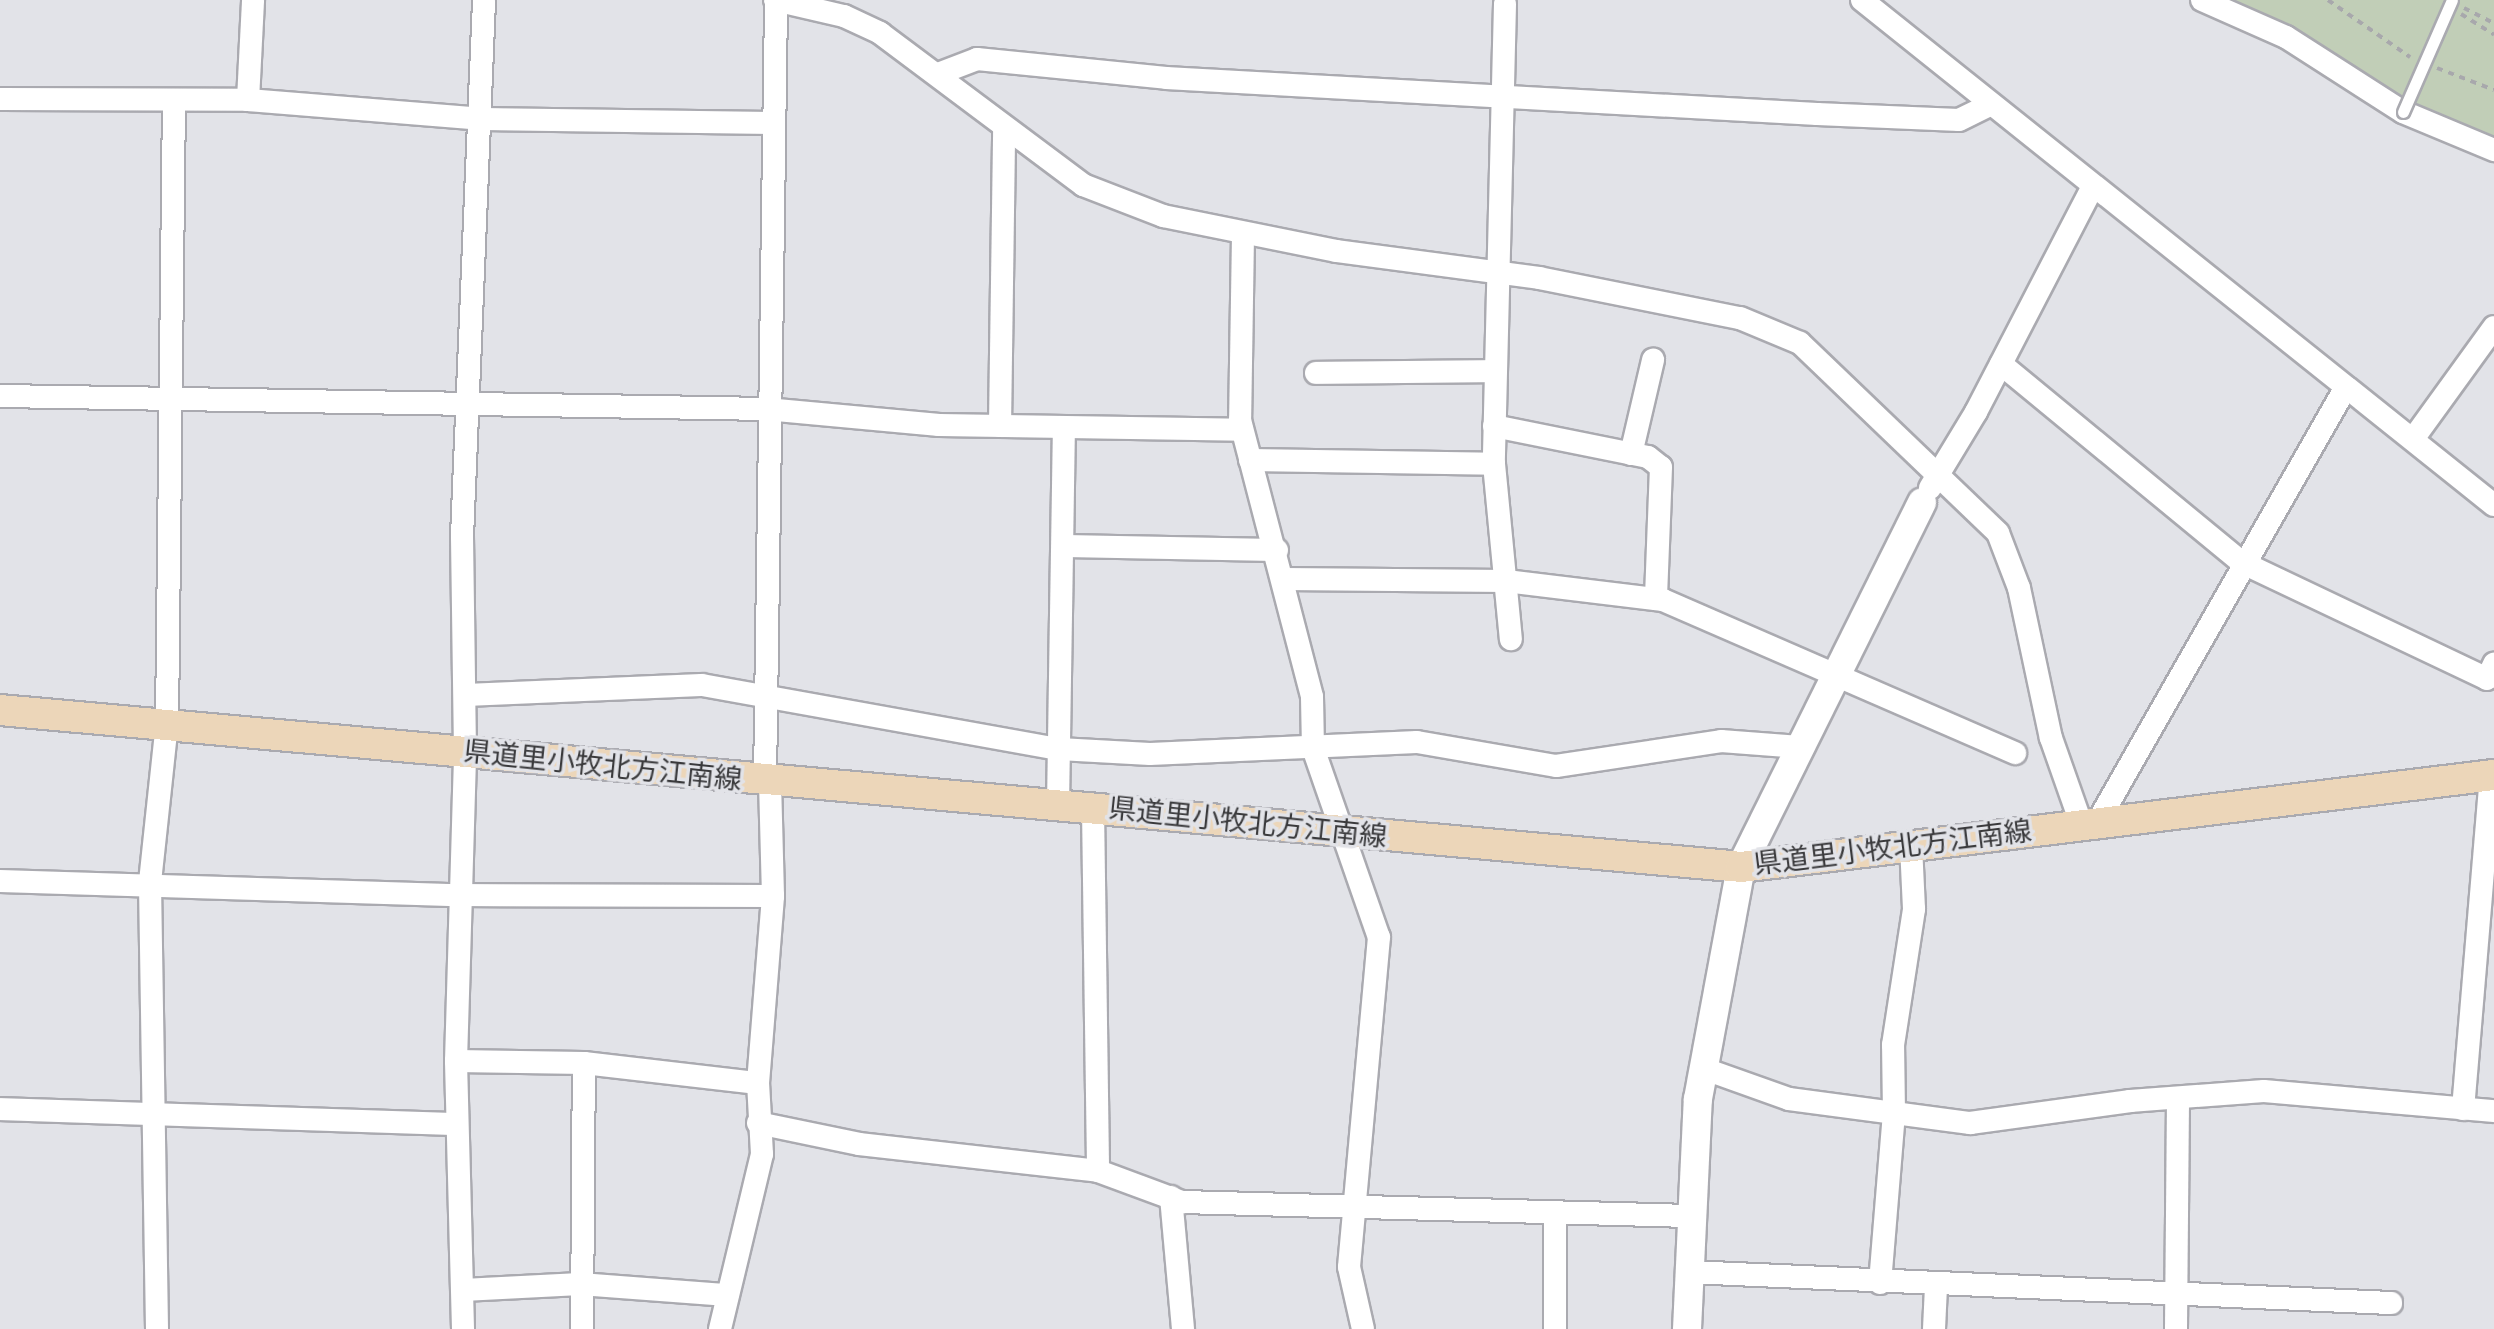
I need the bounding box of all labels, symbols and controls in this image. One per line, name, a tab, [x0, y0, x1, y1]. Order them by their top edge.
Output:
street label: 県道里小牧北方江南線	[462, 735, 744, 797]
street label: 県道里小牧北方江南線	[1107, 792, 1389, 854]
street label: 県道里小牧北方江南線	[1752, 814, 2034, 882]

